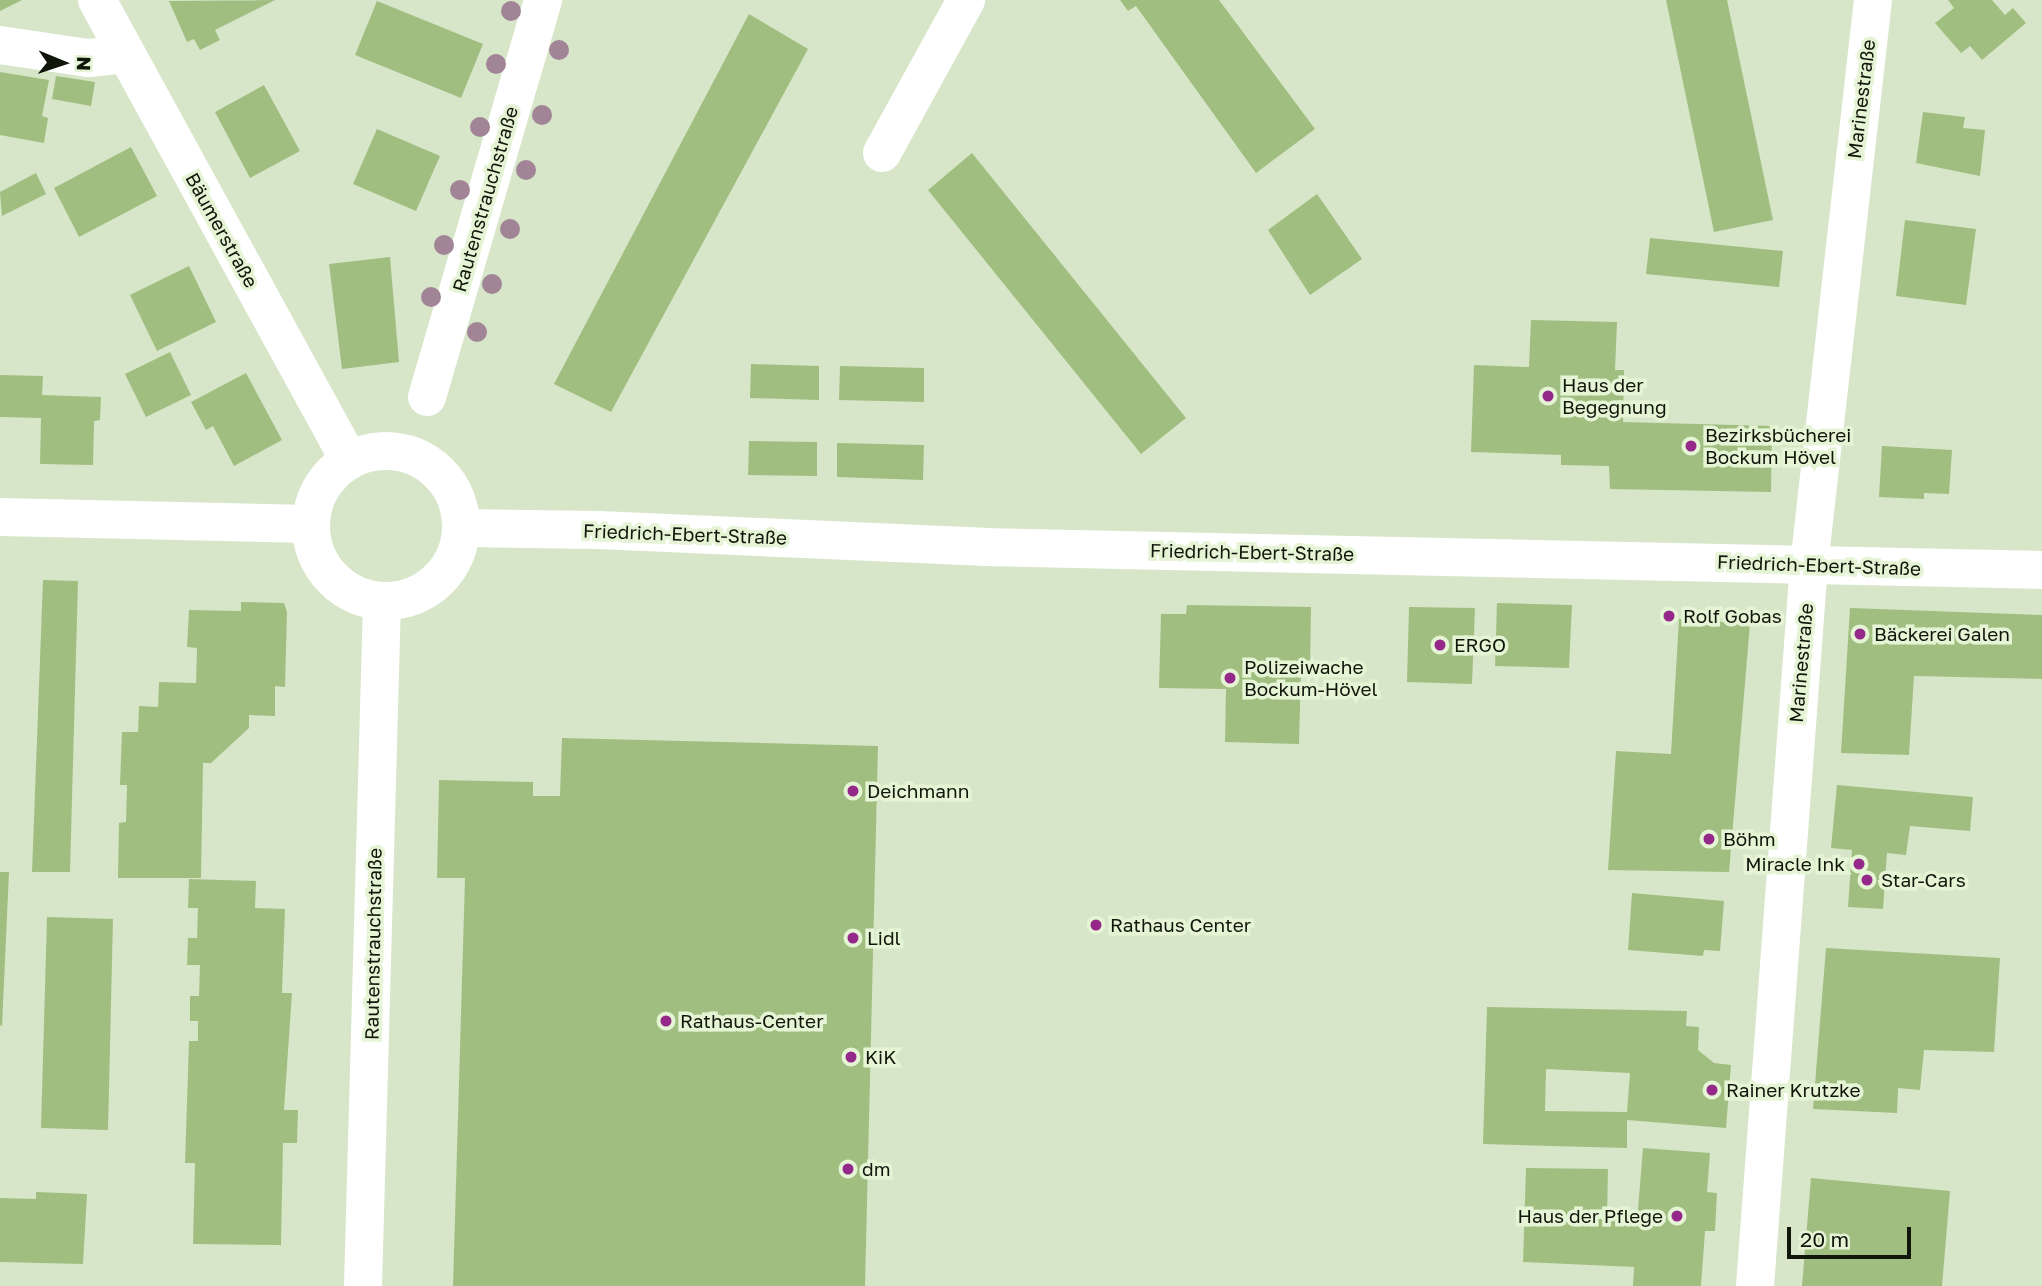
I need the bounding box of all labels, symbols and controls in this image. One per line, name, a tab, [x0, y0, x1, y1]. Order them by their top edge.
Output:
north arrow	[28, 28, 98, 98]
street label: Marinestraße	[1842, 38, 1880, 160]
text: N	[73, 56, 96, 71]
street label: Rautenstrauchstraße	[448, 104, 522, 294]
street label: Bäumerstraße	[181, 169, 263, 291]
place label: Haus der Begegnung	[1562, 374, 1667, 418]
marker: Haus der Begegnung	[1540, 388, 1556, 404]
place label: Bezirksbücherei Bockum Hövel	[1705, 424, 1851, 468]
marker: Bezirksbücherei Bockum Hövel	[1683, 438, 1699, 454]
street label: Friedrich-Ebert-Straße	[583, 519, 787, 549]
street label: Friedrich-Ebert-Straße	[1150, 539, 1354, 565]
street label: Friedrich-Ebert-Straße	[1717, 550, 1921, 580]
street label: Marinestraße	[1784, 602, 1818, 724]
place label: Rolf Gobas	[1683, 605, 1782, 627]
marker: Rolf Gobas	[1661, 608, 1677, 624]
place label: Bäckerei Galen	[1874, 623, 2010, 645]
marker: Bäckerei Galen	[1852, 626, 1868, 642]
place label: ERGO	[1454, 634, 1506, 656]
marker: ERGO	[1432, 637, 1448, 653]
place label: Polizeiwache Bockum-Hövel	[1244, 656, 1378, 700]
marker: Polizeiwache Bockum-Hövel	[1222, 670, 1238, 686]
place label: Deichmann	[867, 780, 969, 802]
marker: Deichmann	[845, 783, 861, 799]
place label: Böhm	[1723, 828, 1776, 850]
marker: Böhm	[1701, 831, 1717, 847]
street label: Rautenstrauchstraße	[360, 848, 386, 1040]
place label: Miracle Ink	[1745, 853, 1845, 875]
marker: Miracle Ink	[1851, 856, 1867, 872]
place label: Star-Cars	[1881, 869, 1966, 891]
marker: Star-Cars	[1859, 872, 1875, 888]
place label: Rathaus Center	[1110, 914, 1251, 936]
marker: Rathaus Center	[1088, 917, 1104, 933]
place label: Lidl	[867, 927, 901, 949]
marker: Lidl	[845, 930, 861, 946]
place label: Rathaus-Center	[680, 1010, 824, 1032]
marker: Rathaus-Center	[658, 1013, 674, 1029]
place label: KiK	[865, 1046, 896, 1068]
marker: KiK	[843, 1049, 859, 1065]
place label: Rainer Krutzke	[1726, 1079, 1860, 1101]
marker: Rainer Krutzke	[1704, 1082, 1720, 1098]
place label: dm	[862, 1158, 890, 1180]
marker: dm	[840, 1161, 856, 1177]
place label: Haus der Pflege	[1517, 1205, 1663, 1227]
marker: Haus der Pflege	[1669, 1208, 1685, 1224]
scale bar	[1790, 1212, 1914, 1256]
text: 20 m	[1800, 1226, 1849, 1252]

